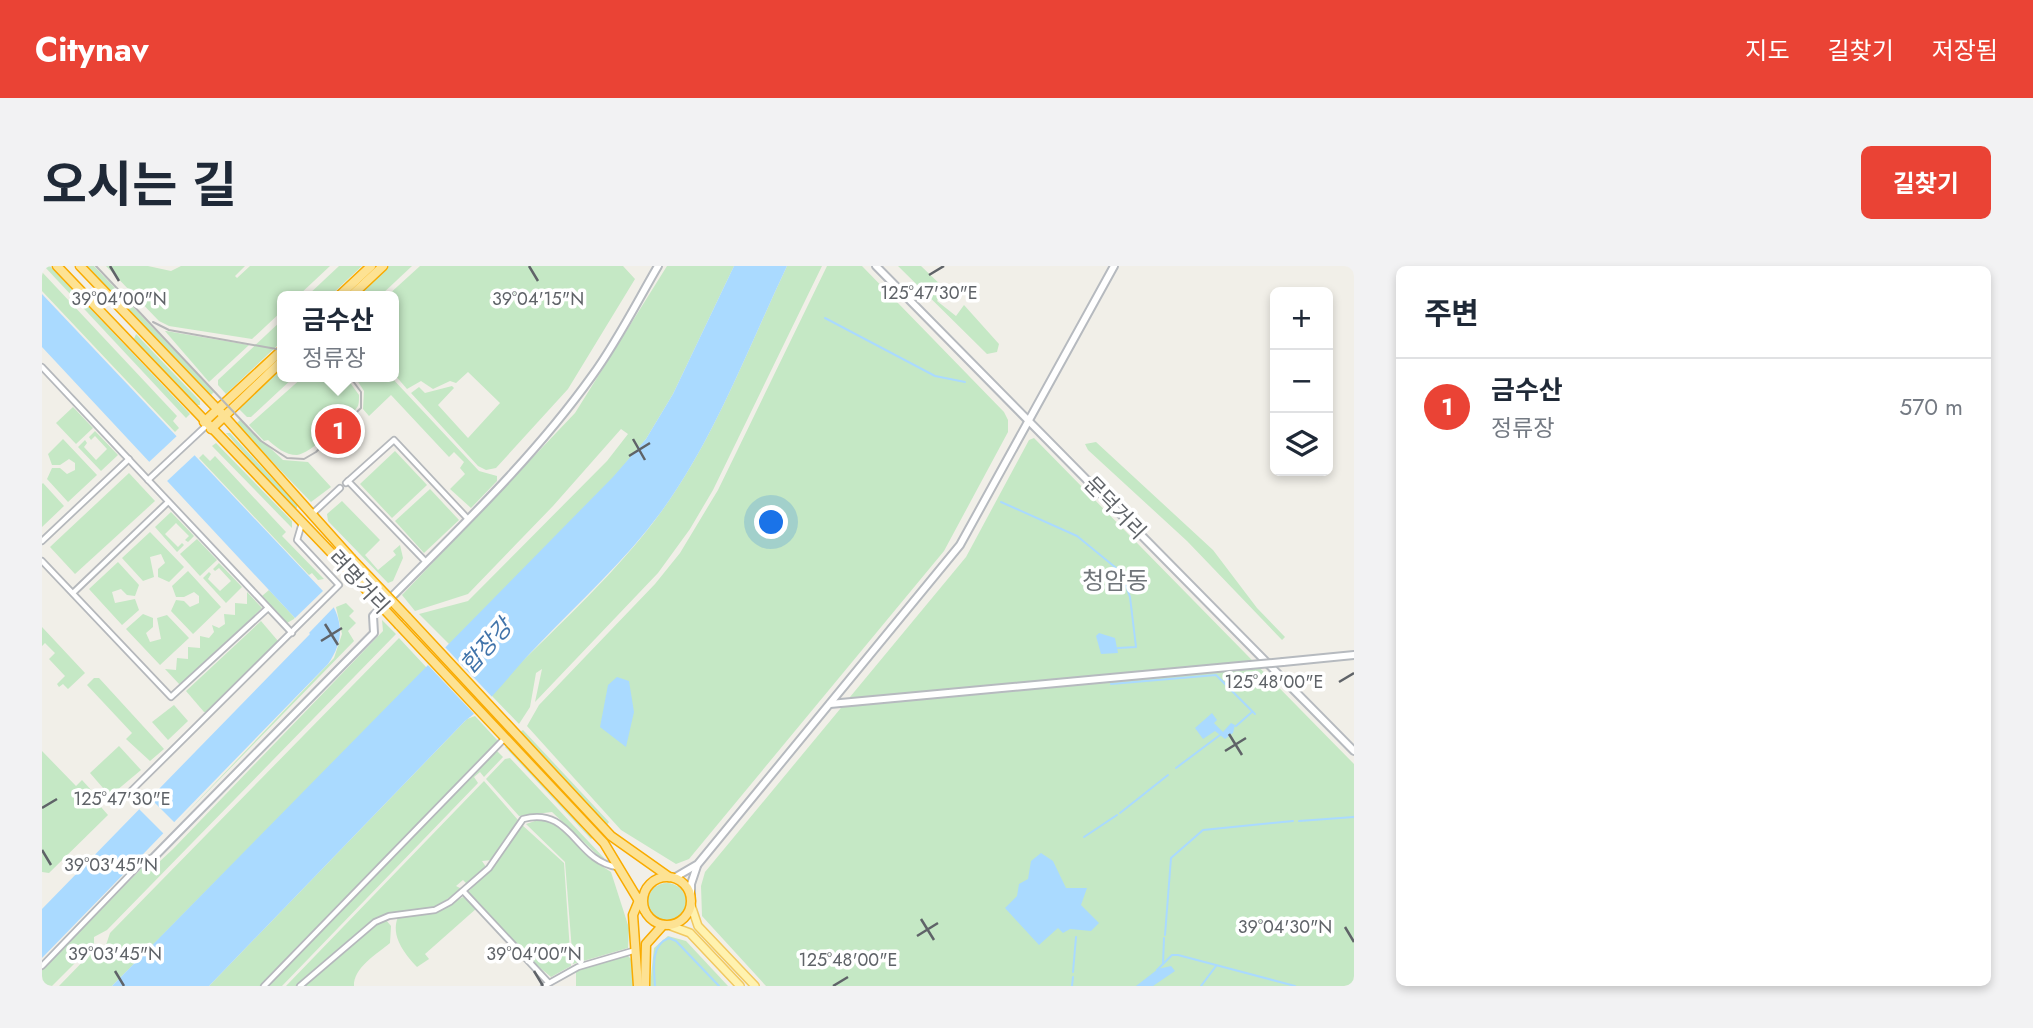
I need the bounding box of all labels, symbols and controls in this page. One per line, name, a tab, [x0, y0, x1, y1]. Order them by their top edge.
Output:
text: Citynav	[35, 26, 149, 73]
text: 지도	[1745, 33, 1790, 68]
text: 길찾기	[1828, 33, 1894, 68]
text: 저장됨	[1932, 33, 1998, 68]
button: 길찾기	[1861, 146, 1991, 219]
text: 오시는 길	[42, 150, 237, 220]
text: 125°47'30"E	[880, 280, 978, 306]
text: 39°04'00"N	[71, 286, 167, 312]
text: 39°04'15"N	[492, 286, 584, 312]
map controls	[1270, 287, 1333, 476]
button: +	[1270, 287, 1333, 350]
popup	[277, 291, 399, 382]
text: 주변	[1424, 292, 1479, 335]
text: 금수산	[302, 301, 374, 339]
text: 정류장	[302, 341, 366, 375]
button: −	[1270, 350, 1333, 413]
text: 금수산	[1491, 371, 1563, 409]
text: 1	[1441, 390, 1453, 424]
text: 570 m	[1899, 390, 1963, 424]
pin: 1	[315, 405, 361, 457]
text: 정류장	[1491, 411, 1554, 445]
button: layers	[1270, 413, 1333, 476]
street label: 문덕거리	[1077, 470, 1153, 546]
your location	[754, 505, 788, 539]
street label: 려명거리	[322, 544, 396, 620]
district label: 청암동	[1082, 563, 1148, 598]
water label: 합장강	[452, 609, 522, 681]
text: 125°48'00"E	[1225, 669, 1323, 695]
text: 125°47'30"E	[73, 786, 171, 812]
text: 39°03'45"N	[64, 852, 158, 878]
text: 39°04'30"N	[1238, 914, 1332, 940]
text: 39°03'45"N	[68, 941, 162, 967]
text: 39°04'00"N	[486, 941, 582, 967]
text: 125°48'00"E	[799, 947, 897, 973]

